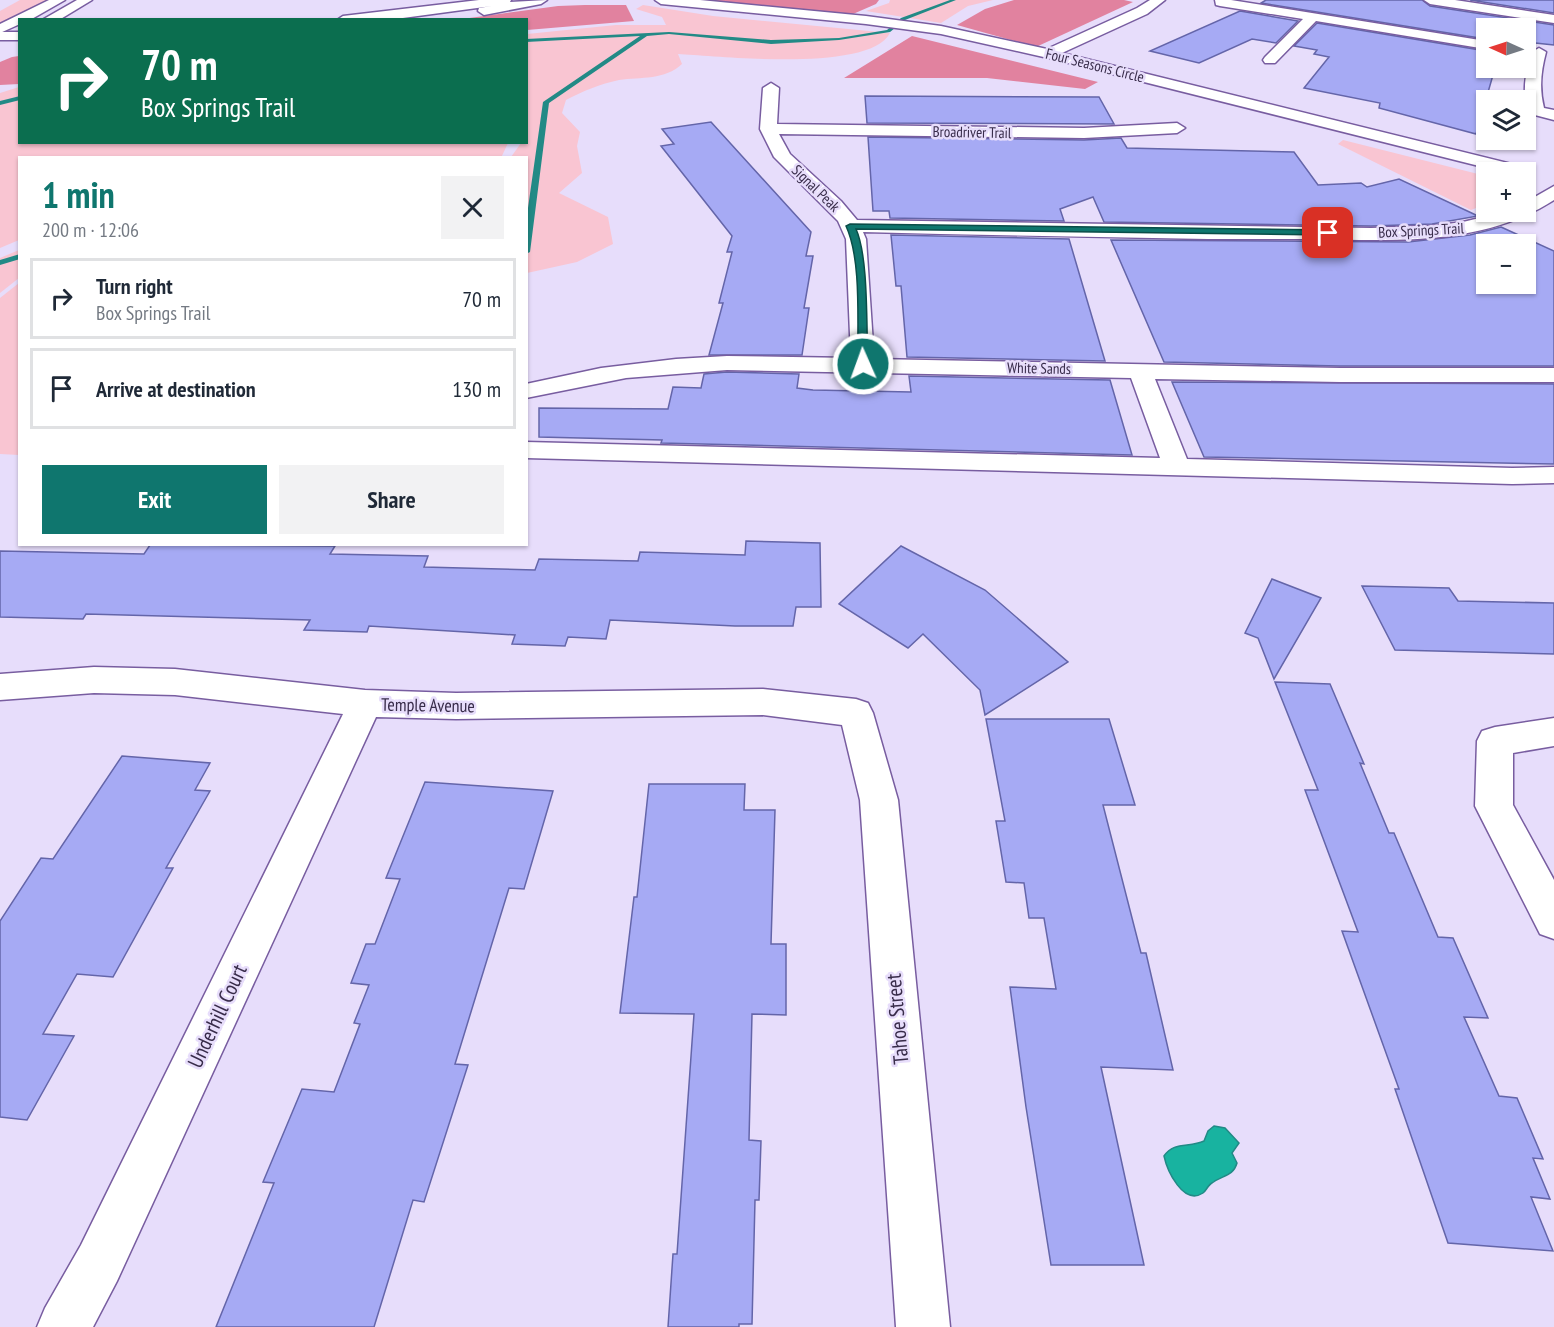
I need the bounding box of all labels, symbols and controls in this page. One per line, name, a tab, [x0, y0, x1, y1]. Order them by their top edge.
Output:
north arrow	[1476, 18, 1536, 78]
map controls	[1476, 18, 1536, 294]
text: 70 m	[141, 37, 218, 92]
icon: right	[42, 42, 120, 120]
street label: Four Seasons Circle	[1044, 44, 1146, 86]
text: Box Springs Trail	[141, 90, 295, 124]
button: layers	[1476, 90, 1536, 150]
street label: Broadriver Trail	[932, 122, 1012, 142]
street label: Signal Peak	[788, 160, 844, 216]
button: +	[1476, 162, 1536, 222]
text: 1 min	[42, 171, 115, 218]
button: close	[441, 176, 504, 239]
pin	[1302, 207, 1353, 258]
icon: arrive	[1311, 216, 1344, 249]
text: 200 m · 12:06	[42, 217, 139, 243]
street label: Box Springs Trail	[1378, 218, 1465, 242]
button: −	[1476, 234, 1536, 294]
text: Turn right	[96, 272, 173, 300]
icon: right	[45, 282, 78, 315]
text: 70 m	[462, 285, 501, 313]
text: Box Springs Trail	[96, 300, 210, 326]
position arrow	[831, 332, 895, 396]
street label: White Sands	[1007, 358, 1071, 378]
icon: arrive	[45, 372, 78, 405]
text: Arrive at destination	[96, 375, 256, 403]
text: 130 m	[452, 375, 501, 403]
button: Exit	[42, 465, 267, 534]
button: Share	[279, 465, 504, 534]
street label: Temple Avenue	[381, 693, 475, 717]
street label: Underhill Court	[181, 960, 253, 1072]
street label: Tahoe Street	[880, 972, 914, 1065]

